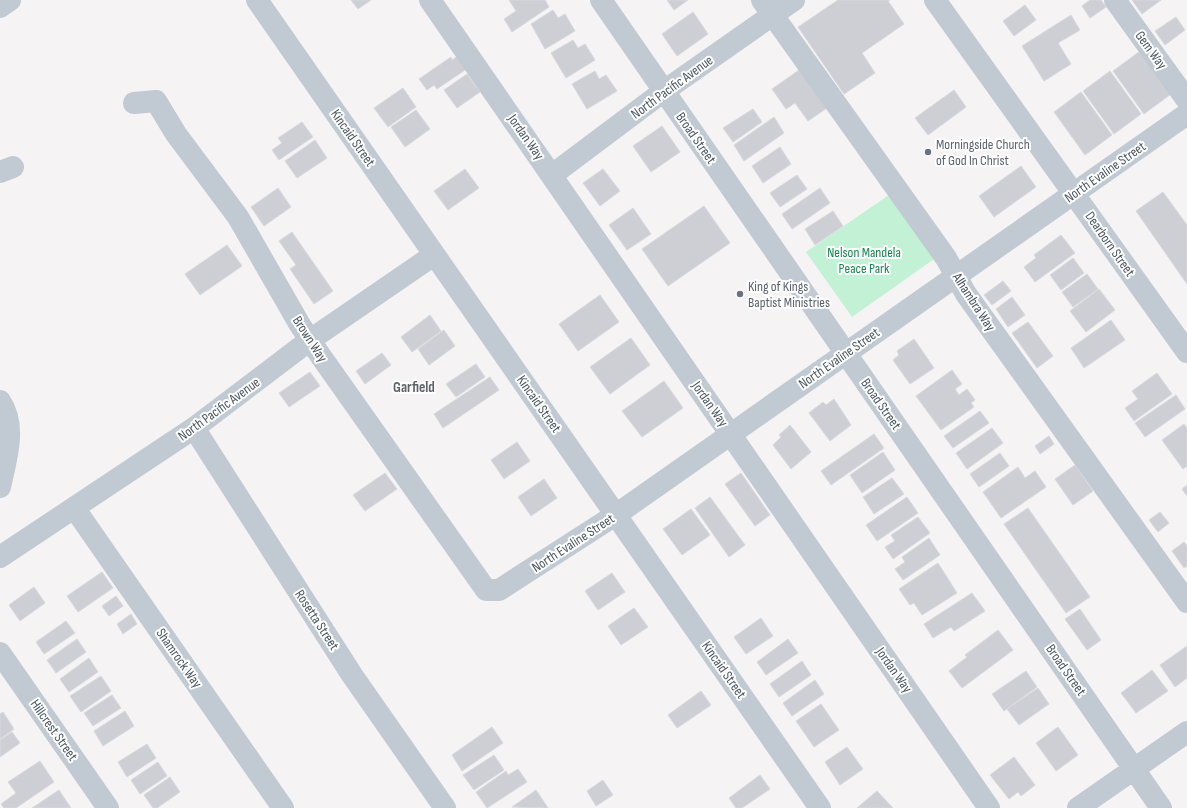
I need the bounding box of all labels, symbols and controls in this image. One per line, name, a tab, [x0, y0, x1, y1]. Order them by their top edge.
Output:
street label: Gem Way	[1131, 27, 1171, 73]
street label: North Pacific Avenue	[628, 52, 716, 122]
street label: Kincaid Street	[327, 106, 379, 170]
street label: Broad Street	[672, 109, 720, 167]
street label: Jordan Way	[504, 110, 548, 163]
place label: Morningside Church of God In Christ	[936, 136, 1030, 169]
street label: North Evaline Street	[1061, 138, 1149, 206]
marker: Morningside Church of God In Christ	[923, 147, 933, 157]
street label: Dearborn Street	[1081, 208, 1139, 280]
park label: Nelson Mandela Peace Park	[827, 244, 901, 277]
street label: Alhambra Way	[948, 269, 999, 335]
place label: King of Kings Baptist Ministries	[748, 278, 830, 311]
marker: King of Kings Baptist Ministries	[735, 289, 745, 299]
street label: Brown Way	[289, 313, 331, 366]
street label: North Evaline Street	[795, 324, 883, 392]
street label: Kincaid Street	[513, 372, 565, 436]
street label: North Pacific Avenue	[175, 374, 263, 444]
street label: Broad Street	[857, 375, 905, 433]
street label: Jordan Way	[688, 377, 732, 430]
district label: Garfield	[393, 378, 435, 397]
street label: North Evaline Street	[529, 510, 617, 576]
street label: Rosetta Street	[291, 587, 343, 653]
street label: Shamrock Way	[152, 625, 206, 691]
street label: Kincaid Street	[698, 638, 750, 702]
street label: Broad Street	[1042, 641, 1090, 699]
street label: Jordan Way	[872, 643, 916, 696]
street label: Hillcrest Street	[27, 696, 81, 764]

